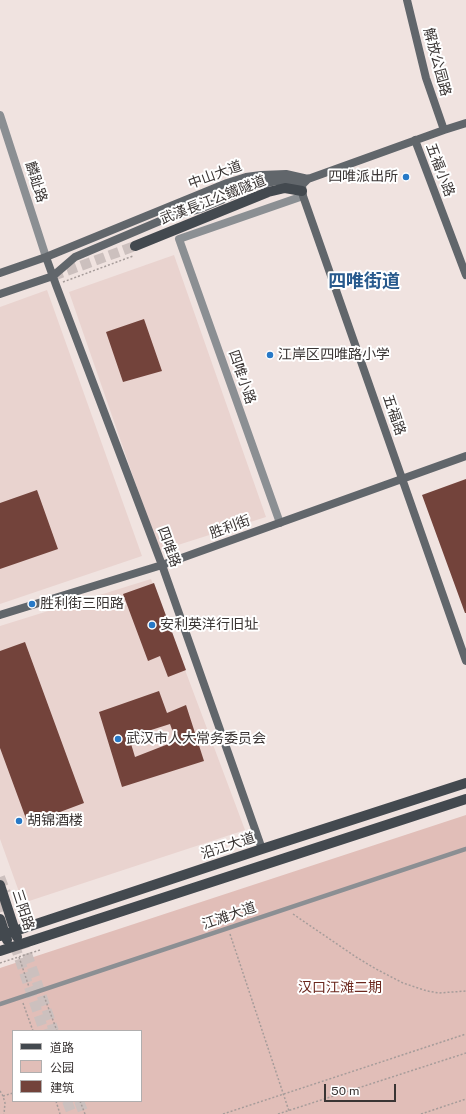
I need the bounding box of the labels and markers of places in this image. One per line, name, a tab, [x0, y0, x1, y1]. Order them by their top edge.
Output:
place label: 四唯派出所	[328, 169, 398, 185]
marker: 四唯派出所	[401, 172, 411, 182]
place label: 江岸区四唯路小学	[278, 347, 390, 363]
marker: 江岸区四唯路小学	[265, 350, 275, 360]
place label: 胜利街三阳路	[40, 596, 124, 612]
marker: 胜利街三阳路	[27, 599, 37, 609]
place label: 安利英洋行旧址	[160, 617, 258, 633]
marker: 安利英洋行旧址	[147, 620, 157, 630]
place label: 武汉市人大常务委员会	[126, 731, 266, 747]
marker: 武汉市人大常务委员会	[113, 734, 123, 744]
place label: 胡锦酒楼	[27, 813, 83, 829]
marker: 胡锦酒楼	[14, 816, 24, 826]

